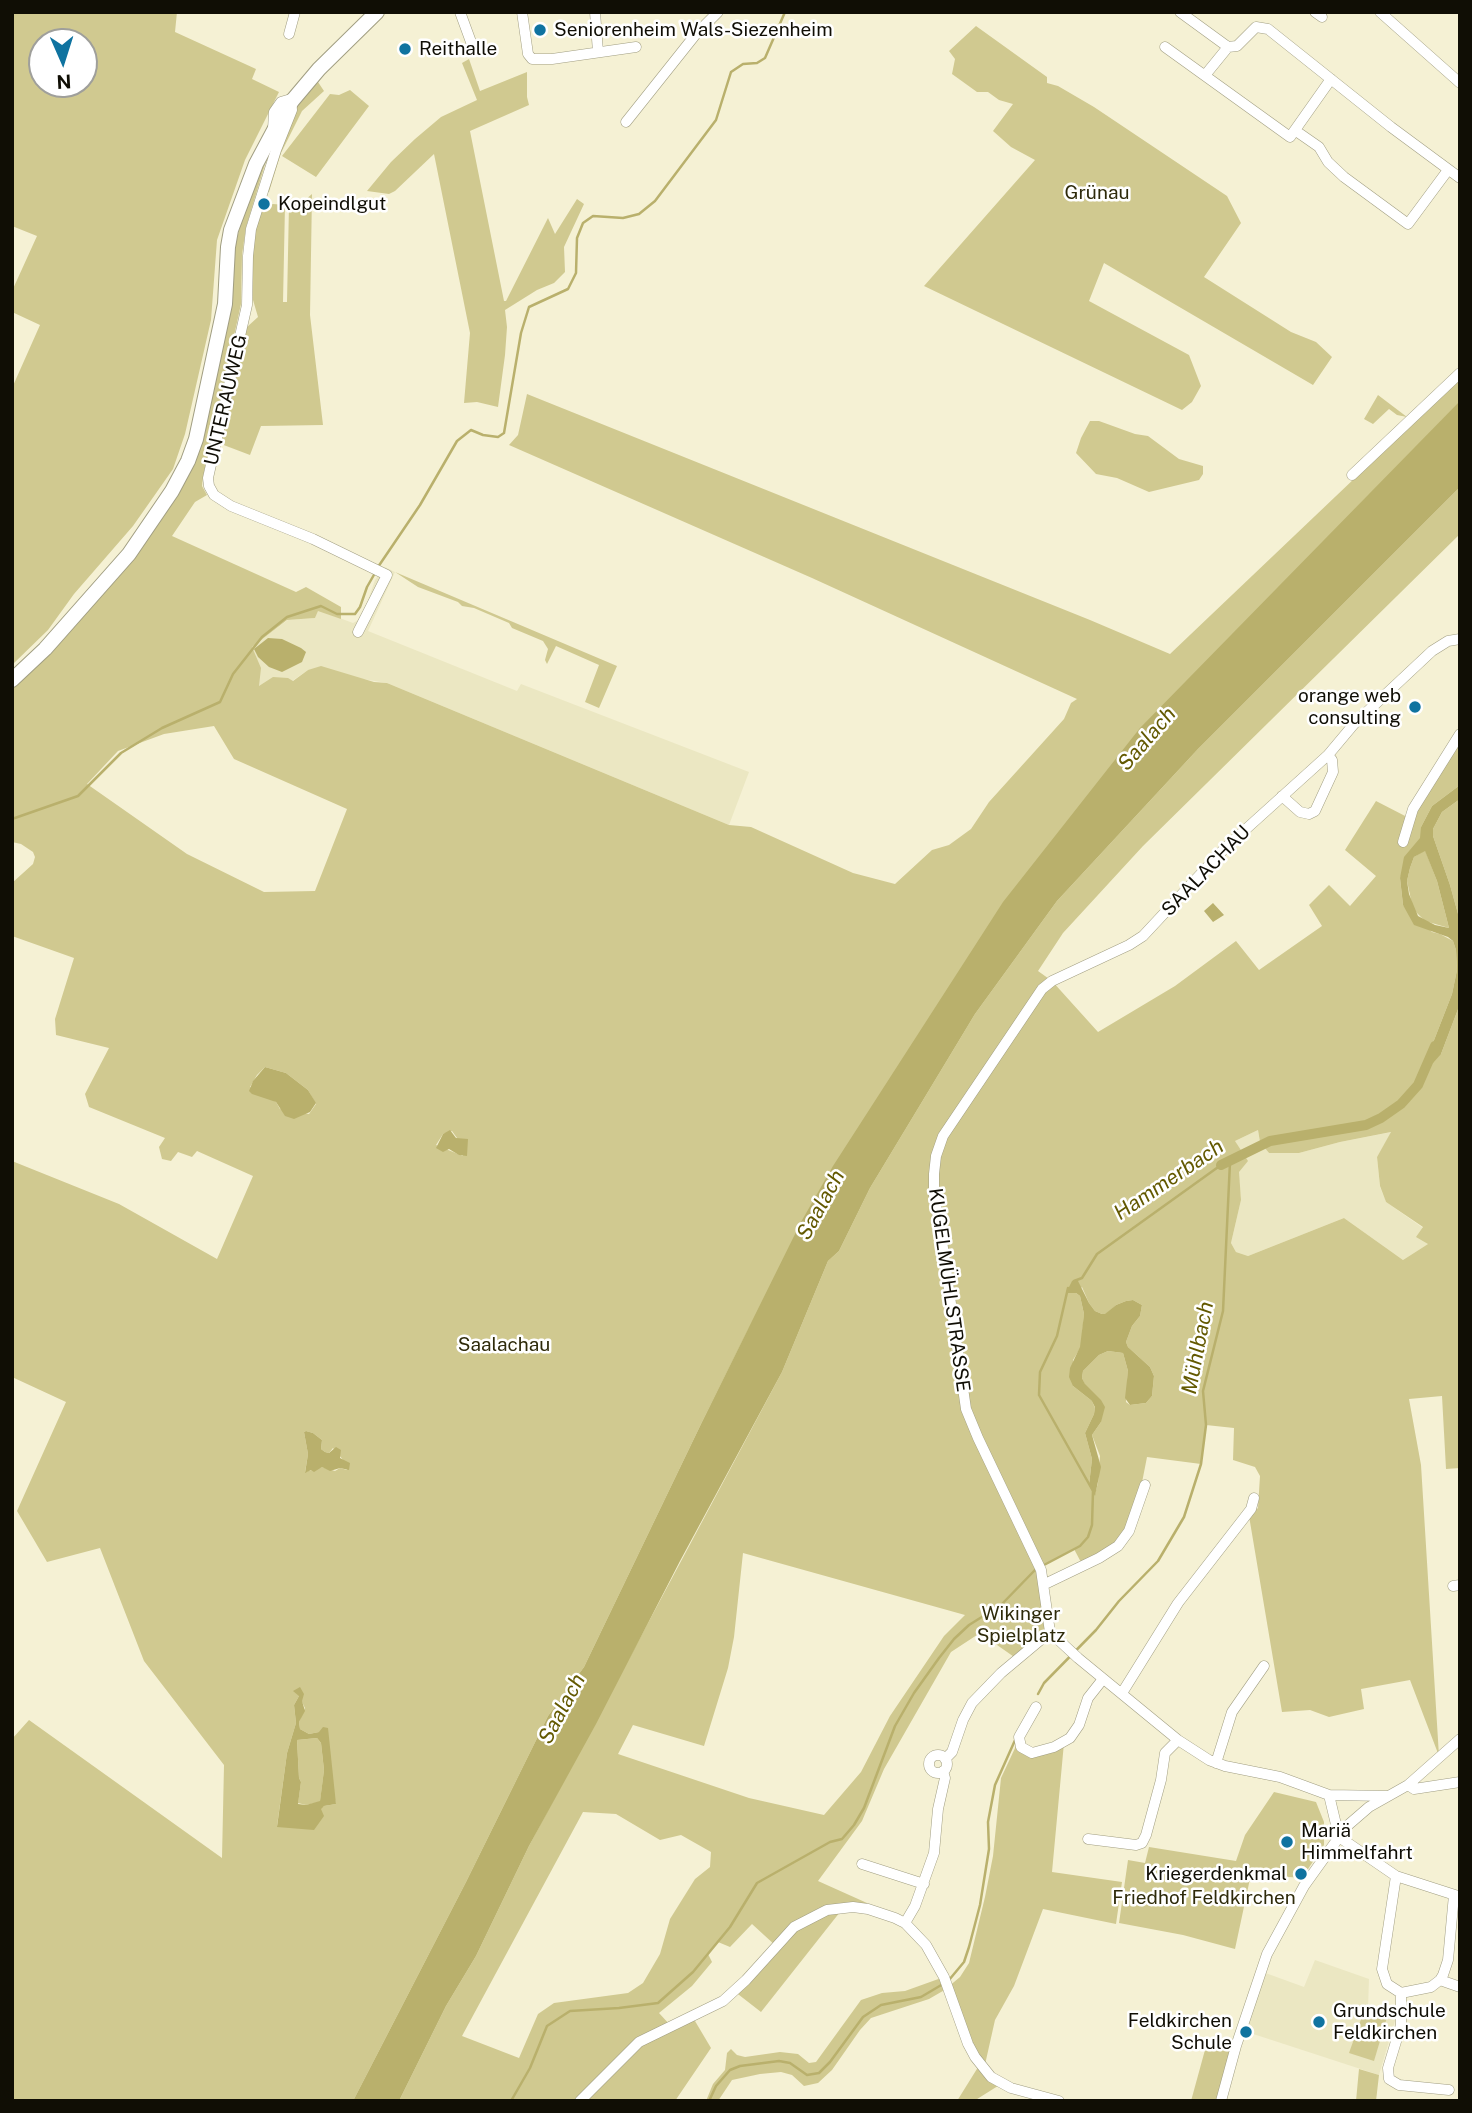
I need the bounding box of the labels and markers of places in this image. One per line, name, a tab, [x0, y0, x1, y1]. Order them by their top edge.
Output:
place label: Seniorenheim Wals-Siezenheim	[554, 19, 833, 41]
marker: Seniorenheim Wals-Siezenheim	[532, 22, 548, 38]
place label: Reithalle	[419, 38, 497, 60]
marker: Reithalle	[397, 41, 413, 57]
place label: Kopeindlgut	[278, 193, 386, 215]
marker: Kopeindlgut	[256, 196, 272, 212]
place label: orange web consulting	[1298, 685, 1401, 729]
marker: orange web consulting	[1407, 699, 1423, 715]
place label: Mariä Himmelfahrt	[1301, 1820, 1413, 1864]
marker: Mariä Himmelfahrt	[1279, 1834, 1295, 1850]
place label: Kriegerdenkmal	[1145, 1863, 1287, 1885]
marker: Kriegerdenkmal	[1293, 1866, 1309, 1882]
place label: Grundschule Feldkirchen	[1333, 2000, 1446, 2044]
place label: Feldkirchen Schule	[1128, 2010, 1232, 2054]
marker: Grundschule Feldkirchen	[1311, 2014, 1327, 2030]
marker: Feldkirchen Schule	[1238, 2024, 1254, 2040]

